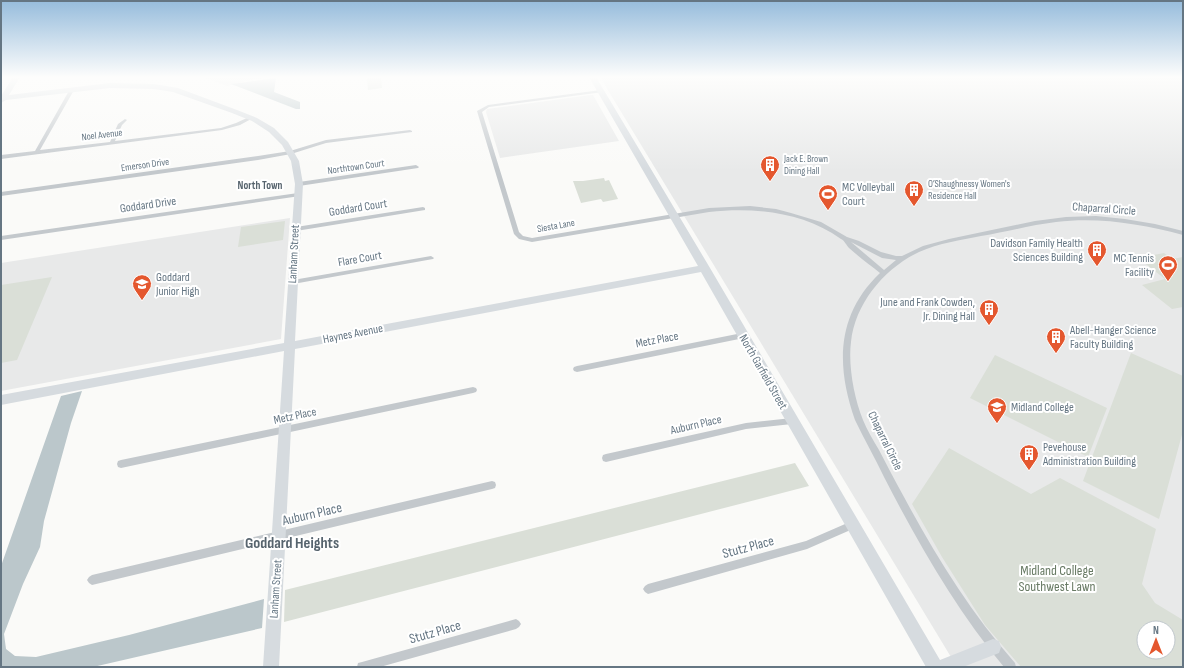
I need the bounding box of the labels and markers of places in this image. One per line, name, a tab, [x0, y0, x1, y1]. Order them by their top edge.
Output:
place label: Jack E. Brown Dining Hall	[783, 153, 828, 177]
building icon: Jack E. Brown Dining Hall	[759, 154, 781, 182]
place label: O’Shaughnessy Women's Residence Hall	[928, 178, 1011, 202]
building icon: O’Shaughnessy Women's Residence Hall	[903, 179, 925, 207]
place label: MC Volleyball Court	[842, 180, 895, 209]
sports icon: MC Volleyball Court	[817, 183, 839, 211]
place label: Davidson Family Health Sciences Building	[990, 236, 1083, 265]
building icon: Davidson Family Health Sciences Building	[1086, 239, 1108, 267]
place label: MC Tennis Facility	[1113, 251, 1154, 280]
sports icon: MC Tennis Facility	[1157, 254, 1179, 282]
place label: Goddard Junior High	[155, 270, 199, 299]
school or university icon: Goddard Junior High	[131, 273, 153, 301]
place label: June and Frank Cowden, Jr. Dining Hall	[879, 295, 975, 324]
building icon: June and Frank Cowden, Jr. Dining Hall	[978, 298, 1000, 326]
place label: Abell-Hanger Science Faculty Building	[1069, 323, 1157, 352]
building icon: Abell-Hanger Science Faculty Building	[1045, 326, 1067, 354]
school or university icon: Midland College	[986, 396, 1008, 424]
place label: Midland College	[1011, 400, 1074, 415]
place label: Pevehouse Administration Building	[1042, 440, 1136, 469]
building icon: Pevehouse Administration Building	[1018, 443, 1040, 471]

